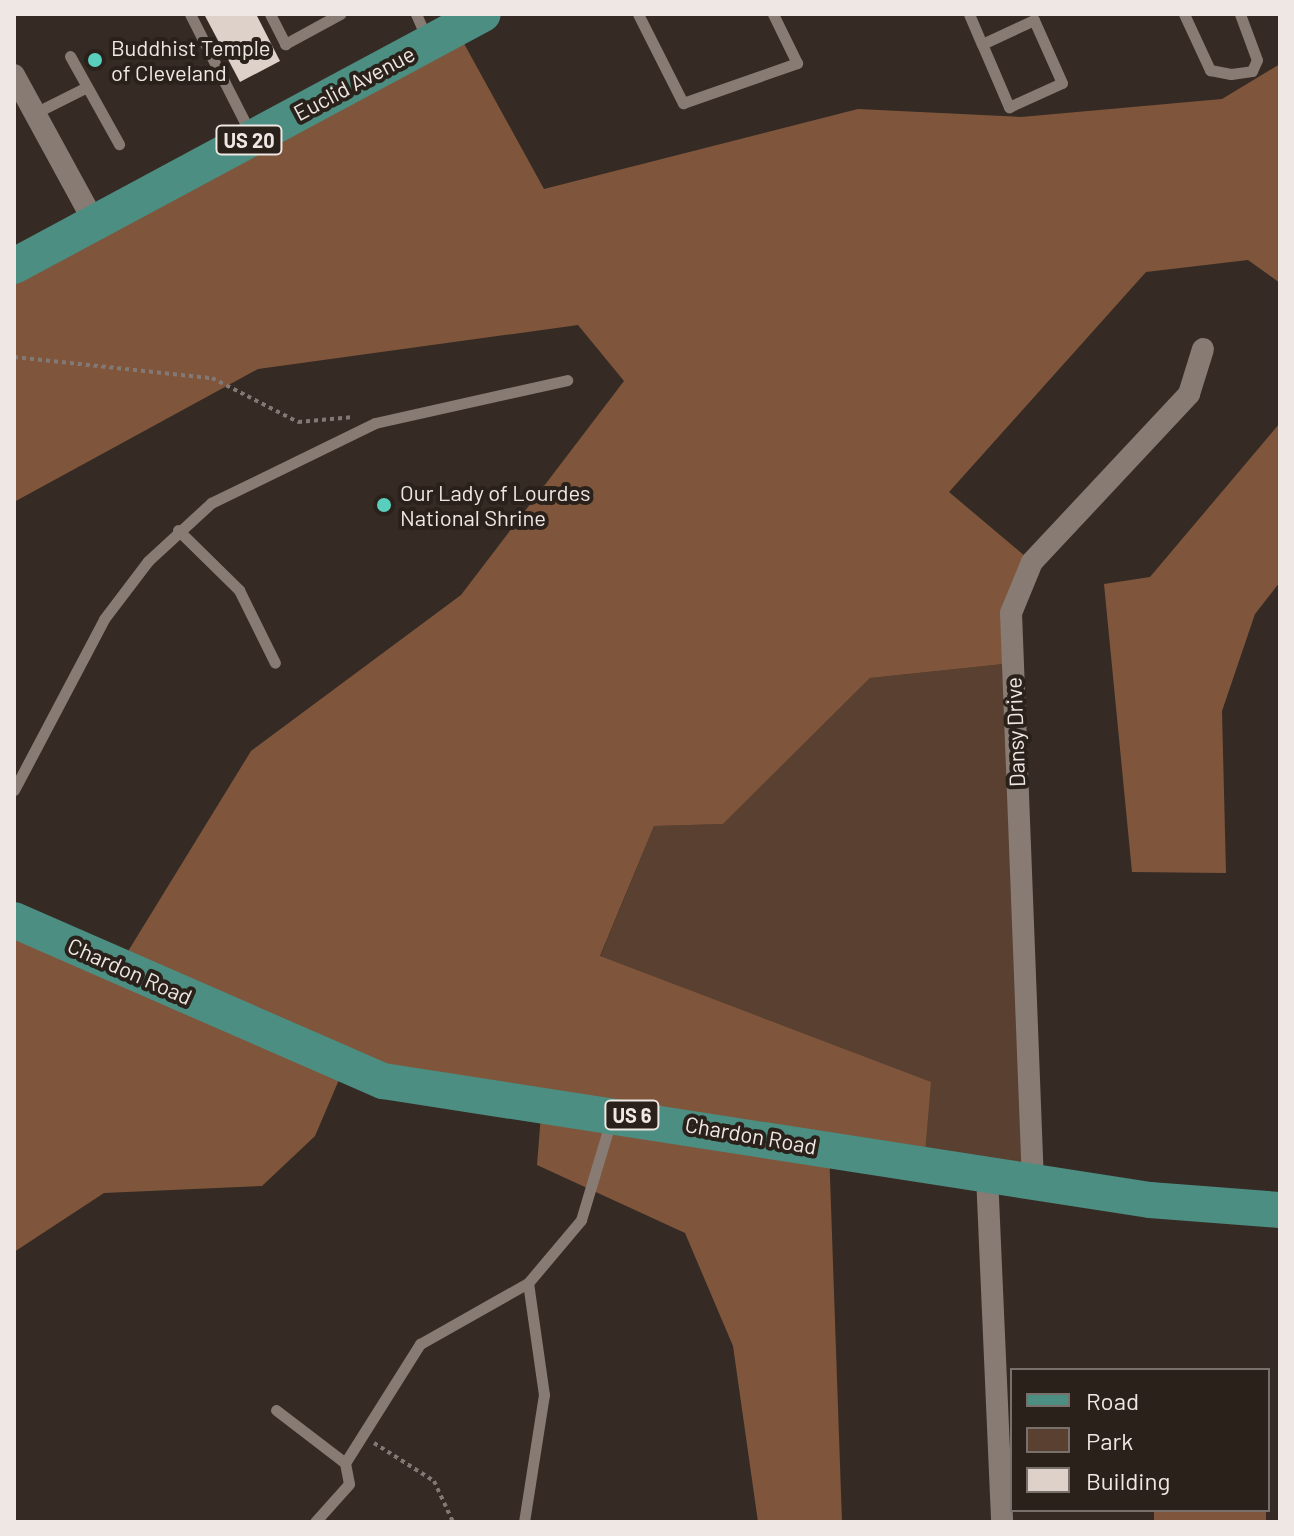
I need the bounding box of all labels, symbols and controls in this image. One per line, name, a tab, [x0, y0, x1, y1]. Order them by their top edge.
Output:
place label: Buddhist Temple of Cleveland	[111, 34, 271, 86]
street label: Euclid Avenue	[289, 40, 419, 126]
marker: Buddhist Temple of Cleveland	[86, 51, 104, 69]
road number: US 20	[215, 124, 283, 156]
place label: Our Lady of Lourdes National Shrine	[400, 479, 591, 530]
marker: Our Lady of Lourdes National Shrine	[375, 496, 393, 514]
street label: Dansy Drive	[1000, 677, 1030, 787]
street label: Chardon Road	[64, 932, 196, 1010]
road number: US 6	[604, 1099, 660, 1131]
street label: Chardon Road	[683, 1110, 819, 1160]
legend	[1010, 1368, 1270, 1512]
text: Road	[1086, 1386, 1139, 1415]
text: Park	[1086, 1426, 1133, 1455]
text: Building	[1086, 1466, 1170, 1495]

